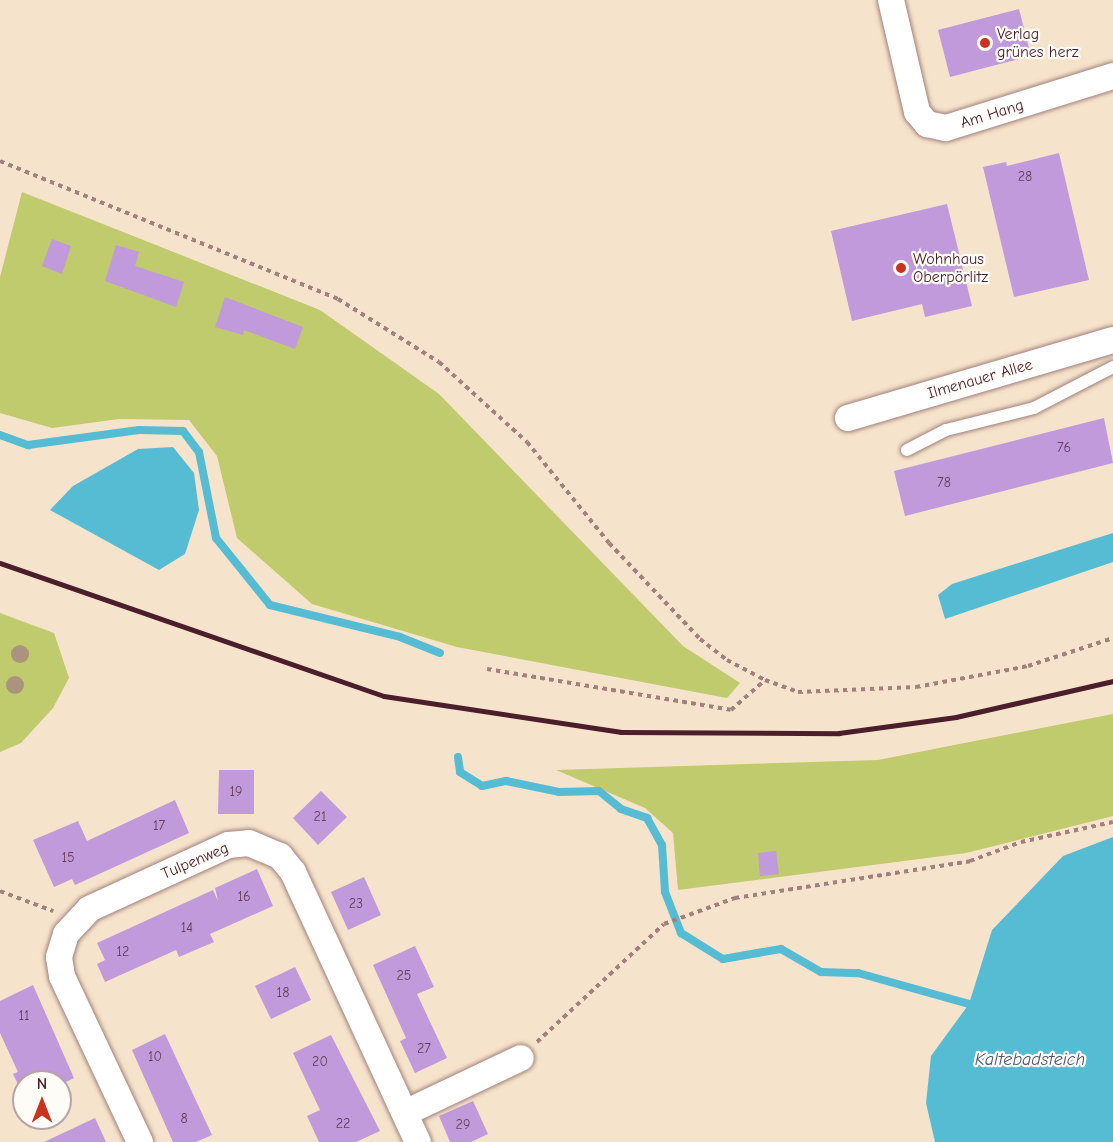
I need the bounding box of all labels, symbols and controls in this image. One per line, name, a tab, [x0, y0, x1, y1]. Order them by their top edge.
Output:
place label: Verlag grünes herz	[997, 24, 1079, 62]
marker: Verlag grünes herz	[978, 36, 992, 50]
street label: Am Hang	[958, 95, 1026, 133]
house number: 28	[1018, 169, 1032, 185]
place label: Wohnhaus Oberpörlitz	[913, 249, 988, 287]
marker: Wohnhaus Oberpörlitz	[894, 261, 908, 275]
street label: Ilmenauer Allee	[925, 355, 1035, 403]
house number: 76	[1057, 440, 1071, 456]
house number: 78	[937, 475, 951, 491]
house number: 19	[230, 784, 242, 800]
house number: 21	[314, 809, 326, 825]
house number: 17	[153, 818, 165, 834]
street label: Tulpenweg	[158, 838, 232, 884]
house number: 15	[61, 850, 75, 866]
house number: 16	[237, 889, 251, 905]
house number: 23	[349, 896, 363, 912]
house number: 14	[181, 920, 193, 936]
house number: 12	[117, 944, 129, 960]
house number: 25	[397, 968, 411, 984]
house number: 18	[277, 985, 289, 1001]
house number: 11	[18, 1008, 30, 1024]
house number: 27	[417, 1041, 431, 1057]
house number: 10	[148, 1049, 162, 1065]
water label: Kaltebadsteich	[975, 1049, 1085, 1071]
house number: 20	[312, 1054, 328, 1070]
north arrow	[12, 1070, 72, 1130]
text: N	[37, 1075, 47, 1093]
house number: 8	[180, 1111, 188, 1127]
house number: 22	[336, 1116, 350, 1132]
house number: 29	[456, 1117, 470, 1133]

